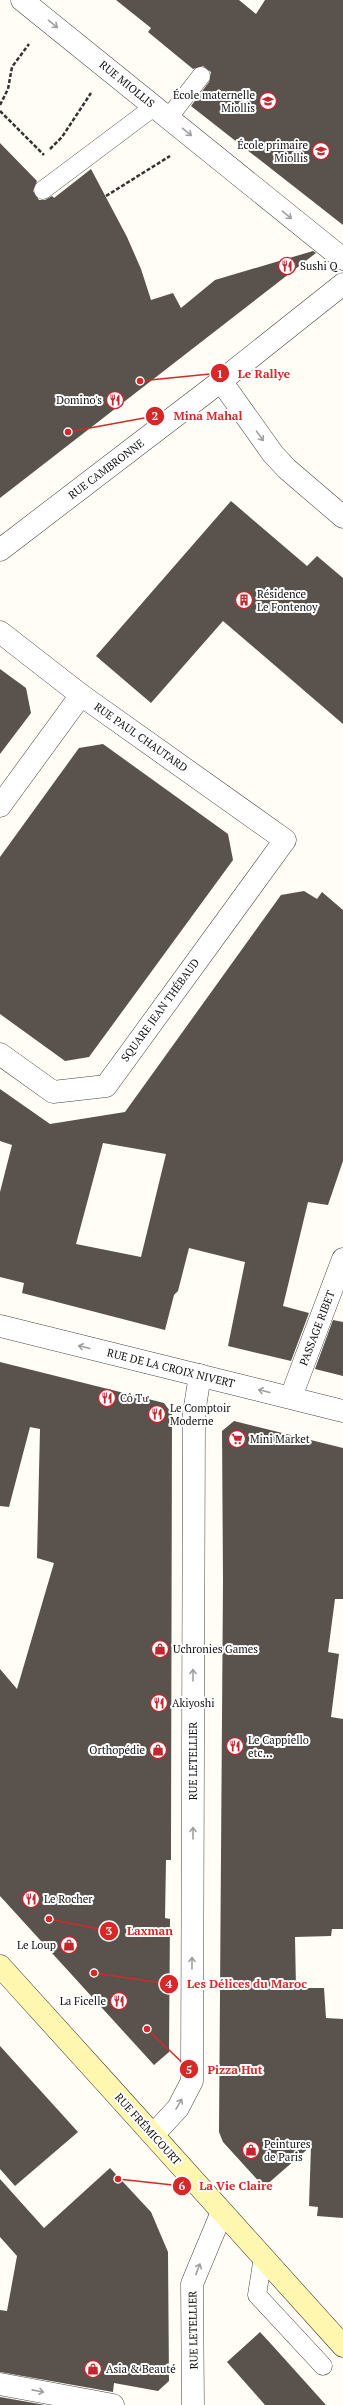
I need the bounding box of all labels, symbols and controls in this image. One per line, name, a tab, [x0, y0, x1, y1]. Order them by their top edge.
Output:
one-way arrow	[47, 20, 58, 29]
street label: RUE MIOLLIS	[97, 58, 157, 111]
place label: École maternelle Miollis	[173, 88, 255, 115]
school or university icon: École maternelle Miollis	[258, 91, 278, 111]
one-way arrow	[181, 128, 192, 136]
place label: École primaire Miollis	[237, 138, 308, 165]
school or university icon: École primaire Miollis	[311, 141, 331, 161]
one-way arrow	[281, 211, 292, 220]
restaurant icon: Sushi Q	[277, 256, 297, 276]
place label: Sushi Q	[300, 259, 338, 273]
callout: Le Rallye	[210, 361, 298, 385]
text: 1	[217, 366, 223, 381]
text: Le Rallye	[238, 366, 291, 381]
restaurant icon: Domino's	[105, 390, 125, 410]
place label: Domino's	[56, 393, 102, 407]
callout: Mina Mahal	[145, 404, 250, 428]
text: 2	[152, 408, 159, 423]
text: Mina Mahal	[174, 408, 243, 423]
one-way arrow	[256, 430, 264, 441]
street label: RUE CAMBRONNE	[65, 436, 147, 502]
place label: Résidence Le Fontenoy	[257, 587, 318, 614]
building icon: Résidence Le Fontenoy	[234, 590, 254, 610]
street label: RUE PAUL CHAUTARD	[91, 699, 191, 775]
street label: SQUARE JEAN THÉBAUD	[118, 956, 202, 1064]
street label: PASSAGE RIBET	[296, 1288, 338, 1368]
one-way arrow	[78, 1342, 91, 1350]
street label: RUE DE LA CROIX NIVERT	[106, 1345, 237, 1391]
one-way arrow	[258, 1386, 271, 1394]
restaurant icon: Cô Tư	[97, 1388, 117, 1408]
place label: Cô Tư	[120, 1391, 149, 1405]
place label: Le Comptoir Moderne	[170, 1401, 231, 1428]
restaurant icon: Le Comptoir Moderne	[147, 1404, 167, 1424]
supermarket icon: Mini Market	[227, 1429, 247, 1449]
place label: Mini Market	[250, 1432, 310, 1446]
shop icon: Uchronies Games	[150, 1639, 170, 1659]
place label: Uchronies Games	[173, 1642, 258, 1656]
one-way arrow	[189, 1669, 197, 1682]
restaurant icon: Akiyoshi	[149, 1693, 169, 1713]
place label: Akiyoshi	[172, 1696, 214, 1710]
street label: RUE LETELLIER	[186, 1722, 200, 1800]
place label: Le Cappiello etc...	[248, 1733, 309, 1760]
restaurant icon: Le Cappiello etc...	[225, 1736, 245, 1756]
shop icon: Orthopédie	[148, 1740, 168, 1760]
place label: Orthopédie	[89, 1743, 145, 1757]
one-way arrow	[189, 1827, 197, 1840]
restaurant icon: Le Rocher	[21, 1889, 41, 1909]
place label: Le Rocher	[44, 1892, 93, 1906]
callout: Laxman	[99, 1919, 181, 1943]
text: 3	[106, 1923, 113, 1938]
text: Laxman	[127, 1923, 173, 1938]
shop icon: Le Loup	[59, 1935, 79, 1955]
place label: Le Loup	[17, 1938, 56, 1952]
one-way arrow	[188, 1957, 196, 1970]
callout: Les Délices du Maroc	[159, 1972, 315, 1996]
text: 4	[166, 1976, 173, 1991]
text: Les Délices du Maroc	[187, 1976, 307, 1991]
restaurant icon: La Ficelle	[109, 1991, 129, 2011]
place label: La Ficelle	[60, 1994, 106, 2008]
callout: Pizza Hut	[179, 2057, 270, 2081]
text: 5	[186, 2062, 192, 2077]
text: Pizza Hut	[207, 2062, 263, 2077]
street label: RUE FRÉMICOURT	[112, 2090, 184, 2168]
one-way arrow	[176, 2098, 184, 2110]
place label: Peintures de Paris	[264, 2137, 311, 2164]
shop icon: Peintures de Paris	[241, 2140, 261, 2160]
callout: La Vie Claire	[172, 2174, 281, 2198]
text: 6	[179, 2178, 186, 2193]
text: La Vie Claire	[199, 2178, 273, 2193]
one-way arrow	[194, 2264, 202, 2276]
street label: RUE LETELLIER	[185, 2291, 201, 2369]
shop icon: Asia & Beauté	[83, 2359, 103, 2379]
place label: Asia & Beauté	[106, 2362, 176, 2376]
one-way arrow	[31, 2387, 44, 2395]

